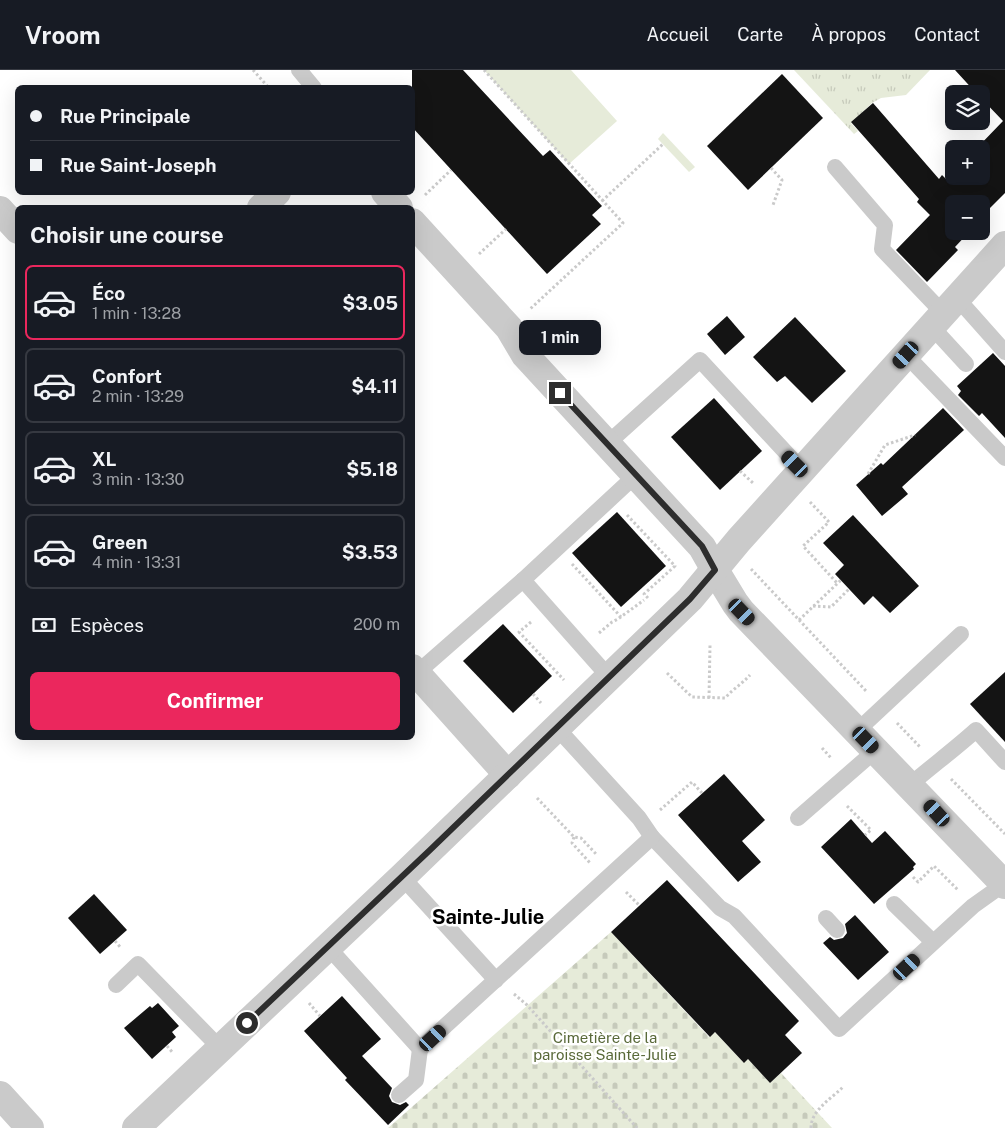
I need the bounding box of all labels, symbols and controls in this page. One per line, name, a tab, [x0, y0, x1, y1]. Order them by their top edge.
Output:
text: Vroom	[25, 21, 101, 49]
text: Accueil	[647, 24, 709, 45]
text: Carte	[737, 24, 783, 45]
text: À propos	[811, 24, 886, 45]
text: Contact	[914, 24, 980, 45]
map controls	[945, 85, 990, 240]
button: layers	[945, 85, 990, 130]
text: Rue Principale	[60, 105, 191, 127]
button: +	[945, 140, 990, 185]
text: Rue Saint-Joseph	[60, 154, 216, 176]
button: −	[945, 195, 990, 240]
text: Choisir une course	[30, 222, 224, 248]
icon: car	[32, 280, 77, 325]
text: Éco	[92, 282, 125, 304]
text: $3.05	[342, 292, 398, 314]
text: 1 min · 13:28	[92, 304, 181, 323]
callout: 1 min	[519, 320, 601, 356]
text: 1 min	[541, 328, 579, 347]
car	[890, 339, 921, 371]
icon: car	[32, 363, 77, 408]
text: Confort	[92, 365, 162, 387]
text: $4.11	[351, 375, 398, 397]
route end	[549, 382, 571, 404]
text: 2 min · 13:29	[92, 387, 184, 406]
icon: car	[32, 446, 77, 491]
text: XL	[92, 448, 117, 470]
car	[779, 448, 810, 480]
text: $5.18	[346, 458, 398, 480]
text: 3 min · 13:30	[92, 470, 184, 489]
icon: car	[32, 529, 77, 574]
text: Green	[92, 531, 147, 553]
text: $3.53	[342, 541, 398, 563]
text: 4 min · 13:31	[92, 553, 181, 572]
car	[726, 596, 757, 628]
icon: cash	[30, 611, 58, 639]
text: Espèces	[70, 614, 144, 636]
text: 200 m	[353, 615, 400, 634]
button: Confirmer	[30, 672, 400, 730]
car	[850, 724, 881, 756]
car	[921, 797, 952, 829]
district label: Sainte-Julie	[432, 905, 544, 929]
car	[890, 951, 923, 983]
route start	[236, 1012, 258, 1034]
car	[416, 1022, 449, 1054]
park label: Cimetière de la paroisse Sainte-Julie	[533, 1029, 677, 1063]

